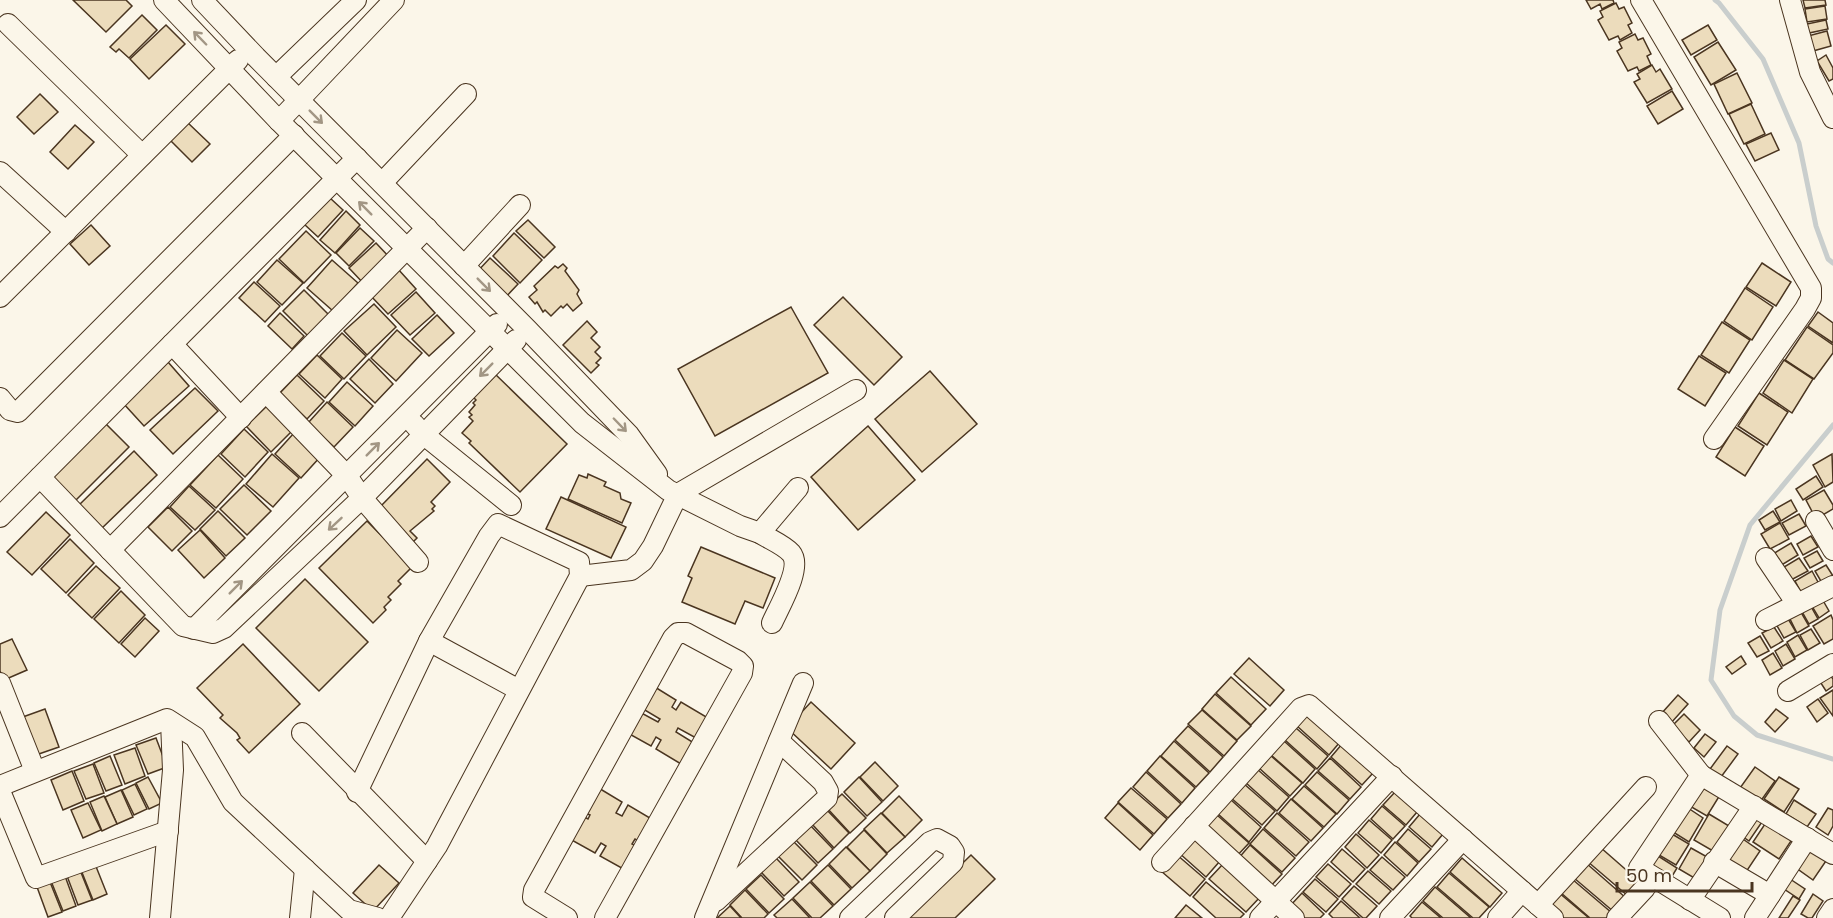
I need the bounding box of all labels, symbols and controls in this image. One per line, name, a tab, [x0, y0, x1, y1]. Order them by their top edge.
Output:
one-way arrow	[193, 30, 208, 45]
one-way arrow	[309, 110, 324, 125]
one-way arrow	[358, 201, 373, 216]
one-way arrow	[476, 278, 491, 292]
one-way arrow	[479, 363, 493, 378]
one-way arrow	[612, 417, 627, 432]
one-way arrow	[366, 442, 381, 457]
one-way arrow	[327, 517, 342, 531]
one-way arrow	[228, 580, 243, 595]
scale bar	[1617, 855, 1752, 893]
text: 50 m	[1626, 863, 1672, 888]

